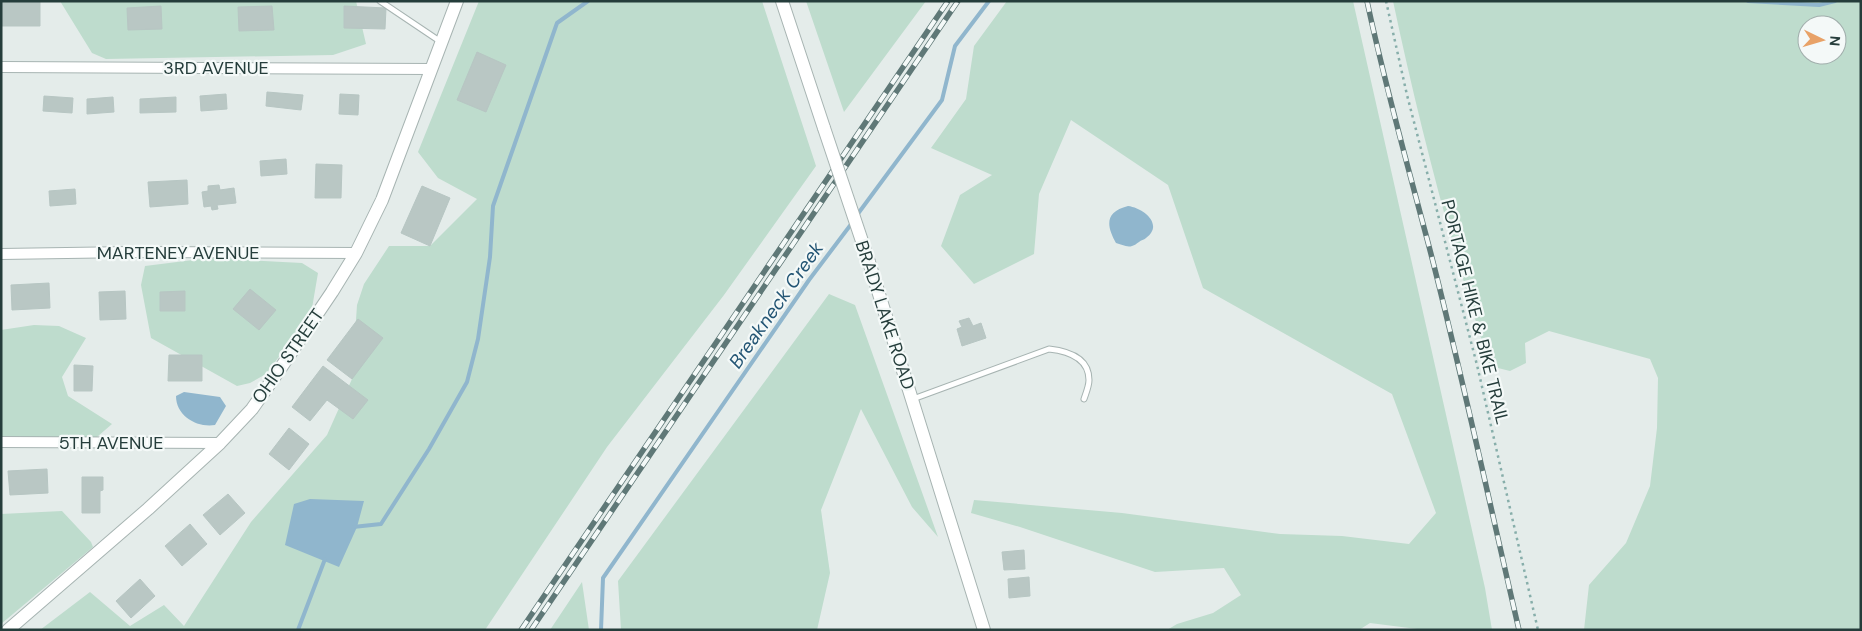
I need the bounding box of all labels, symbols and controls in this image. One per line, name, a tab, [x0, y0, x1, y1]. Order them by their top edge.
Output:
north arrow	[1797, 15, 1847, 65]
text: N	[1826, 35, 1844, 47]
street label: 3RD AVENUE	[163, 56, 269, 80]
street label: PORTAGE HIKE & BIKE TRAIL	[1435, 197, 1515, 427]
water label: Breakneck Creek	[723, 237, 829, 373]
street label: BRADY LAKE ROAD	[850, 237, 920, 393]
street label: MARTENEY AVENUE	[97, 241, 259, 265]
street label: OHIO STREET	[246, 304, 330, 408]
street label: 5TH AVENUE	[59, 431, 163, 455]

